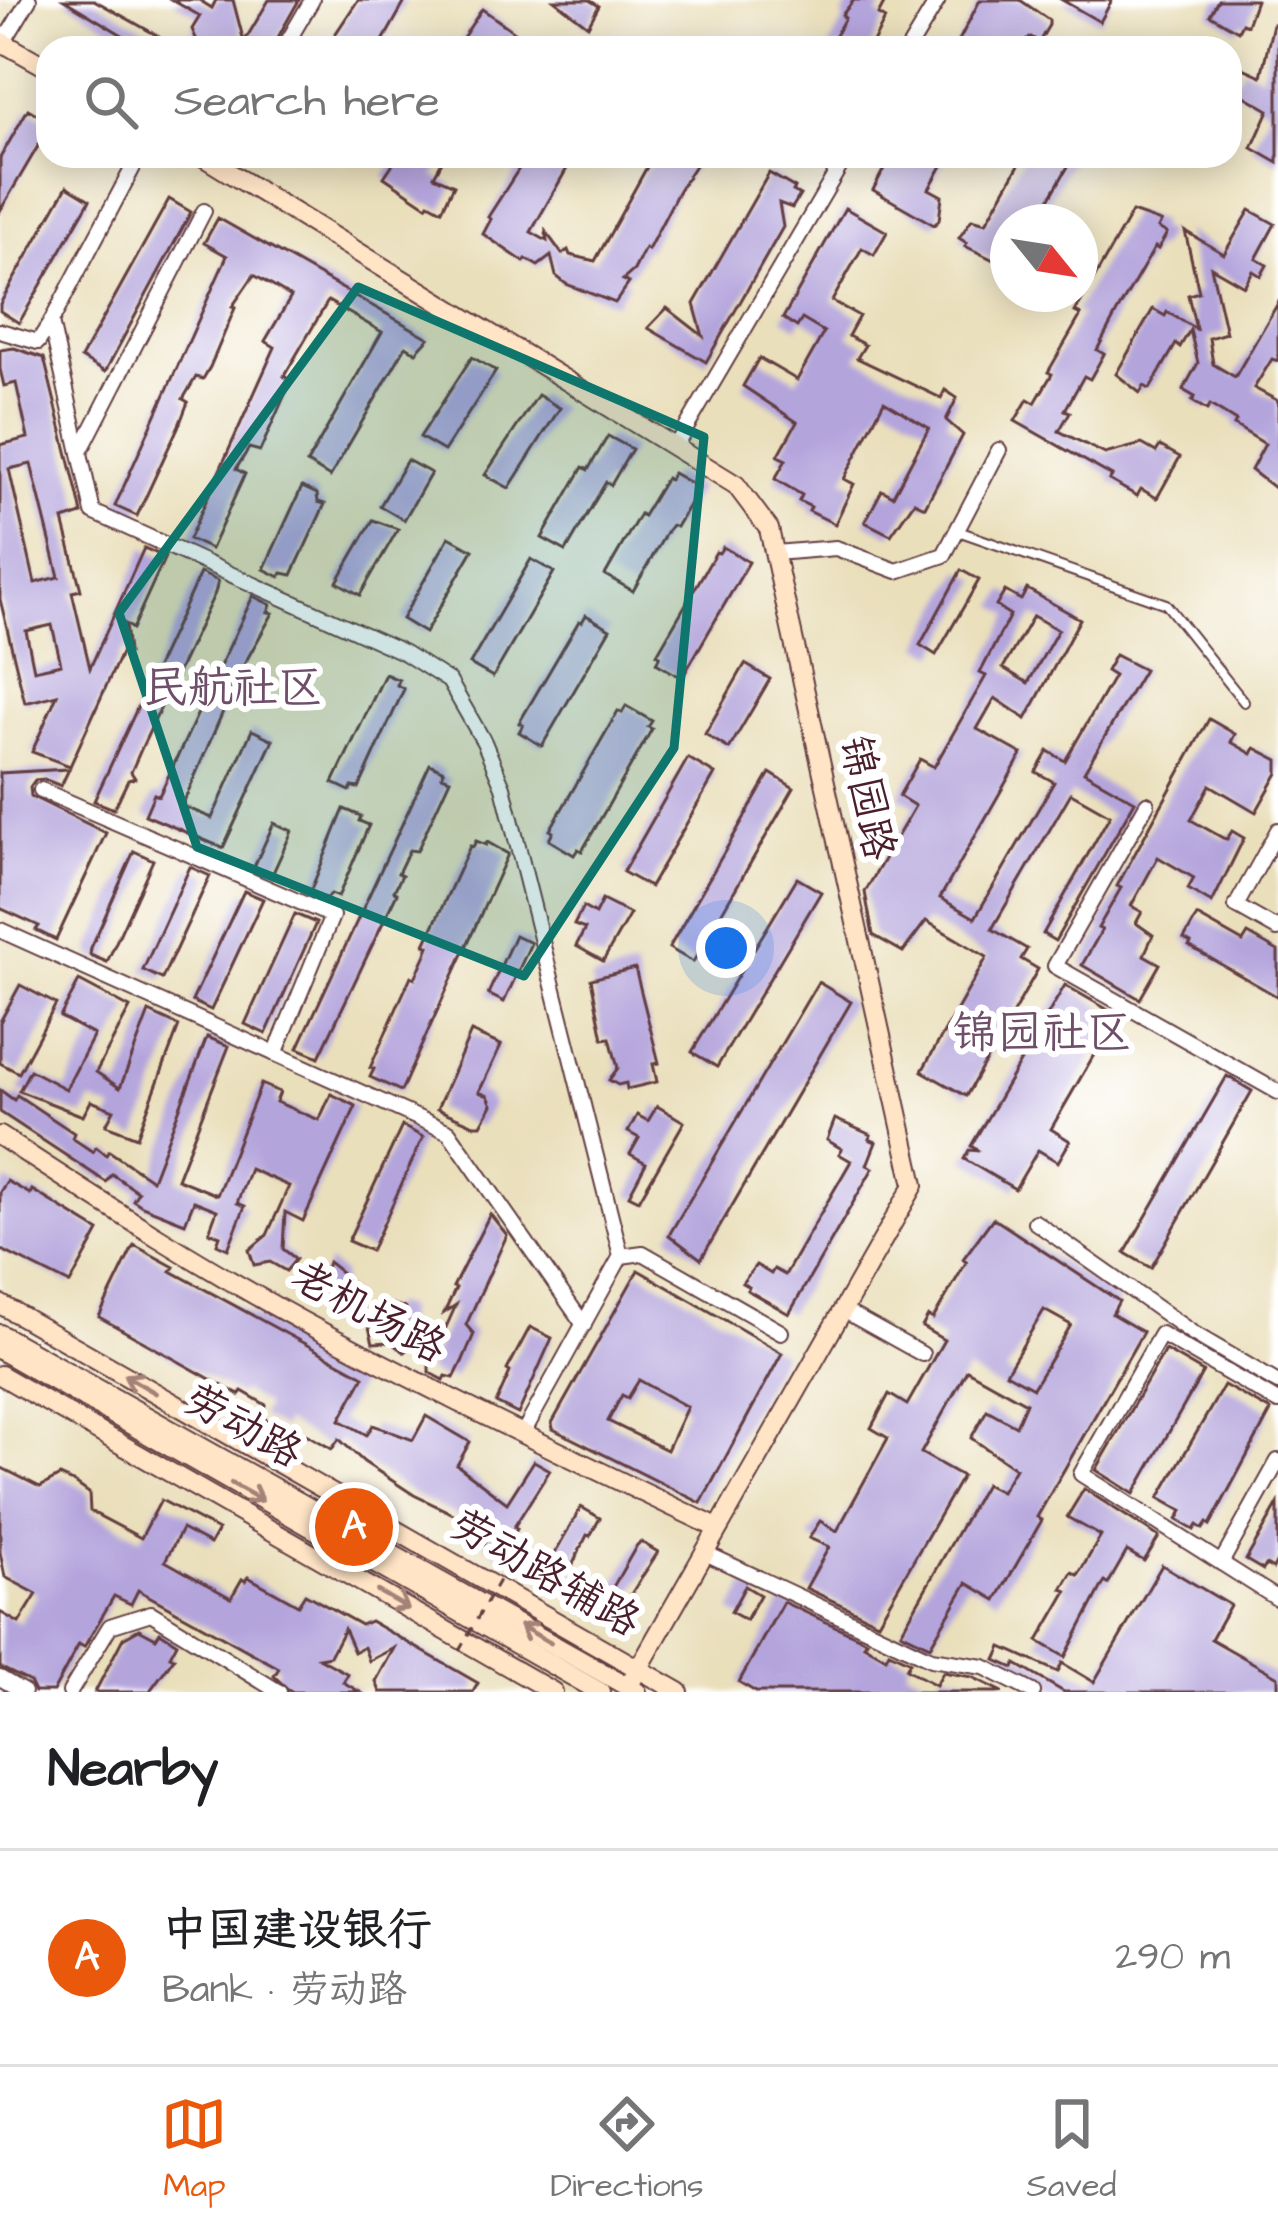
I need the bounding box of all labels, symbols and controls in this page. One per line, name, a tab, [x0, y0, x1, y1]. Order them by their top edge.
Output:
search box	[36, 36, 1242, 168]
icon: search	[78, 69, 144, 135]
text: Search here	[174, 71, 440, 133]
north arrow	[990, 204, 1098, 312]
district label: 民航社区	[143, 658, 323, 720]
street label: 锦园路	[825, 730, 907, 866]
your location	[696, 918, 756, 978]
district label: 锦园社区	[952, 1003, 1132, 1065]
street label: 老机场路	[280, 1248, 456, 1378]
one-way arrow	[123, 1371, 158, 1395]
street label: 劳动路	[174, 1371, 312, 1483]
one-way arrow	[229, 1481, 264, 1505]
pin: A	[315, 1482, 393, 1572]
street label: 劳动路辅路	[440, 1496, 650, 1652]
one-way arrow	[375, 1589, 410, 1613]
one-way arrow	[518, 1622, 553, 1645]
text: Nearby	[48, 1735, 218, 1806]
text: 中国建设银行	[162, 1900, 432, 1962]
text: A	[75, 1931, 99, 1985]
text: 290 m	[1115, 1931, 1230, 1985]
text: Bank · 劳动路	[162, 1964, 407, 2018]
tab: Map	[161, 2091, 227, 2209]
tab: Directions	[550, 2091, 704, 2209]
tab: Saved	[1027, 2091, 1117, 2209]

